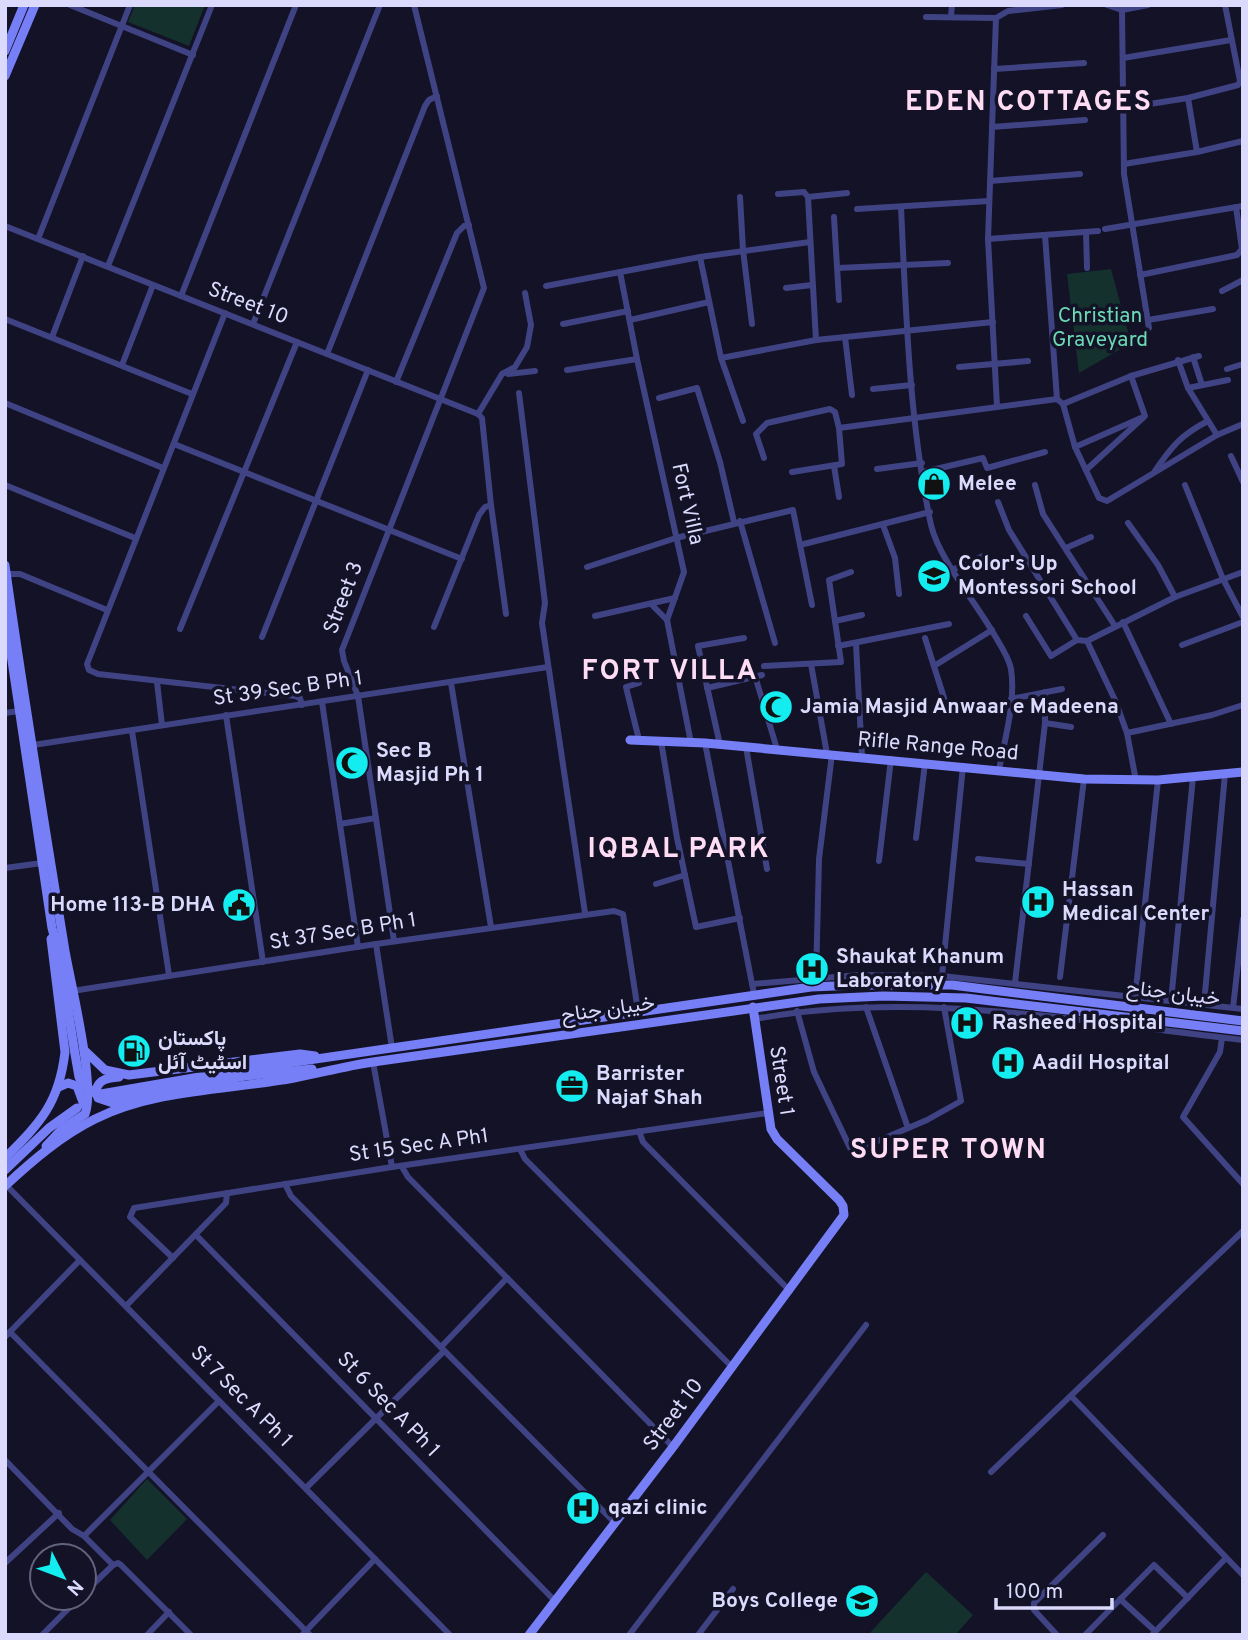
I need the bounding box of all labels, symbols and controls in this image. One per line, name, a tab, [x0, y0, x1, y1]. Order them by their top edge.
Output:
district label: EDEN COTTAGES	[905, 85, 1153, 121]
street label: Street 10	[204, 276, 292, 332]
park label: Christian Graveyard	[1052, 303, 1148, 354]
street label: Fort Villa	[664, 460, 710, 548]
shop icon: Melee	[915, 465, 953, 503]
place label: Melee	[958, 471, 1017, 498]
place label: Color's Up Montessori School	[958, 551, 1137, 602]
school or university icon: Color's Up Montessori School	[915, 557, 953, 595]
street label: Street 3	[318, 558, 370, 638]
district label: FORT VILLA	[581, 654, 759, 690]
street label: St 39 Sec B Ph 1	[211, 665, 365, 713]
mosque icon: Jamia Masjid Anwaar e Madeena	[757, 688, 795, 726]
place label: Jamia Masjid Anwaar e Madeena	[800, 694, 1119, 721]
street label: Rifle Range Road	[856, 726, 1020, 768]
place label: Sec B Masjid Ph 1	[376, 738, 484, 789]
mosque icon: Sec B Masjid Ph 1	[333, 744, 371, 782]
district label: IQBAL PARK	[587, 832, 771, 868]
place label: Hassan Medical Center	[1062, 877, 1210, 928]
hospital icon: Hassan Medical Center	[1019, 883, 1057, 921]
public building icon: Home 113-B DHA	[220, 886, 258, 924]
place label: Home 113-B DHA	[50, 892, 215, 919]
street label: St 37 Sec B Ph 1	[268, 907, 418, 957]
place label: Shaukat Khanum Laboratory	[836, 944, 1004, 995]
hospital icon: Shaukat Khanum Laboratory	[793, 950, 831, 988]
street label: خیبان جناح	[1125, 975, 1221, 1013]
street label: خیبان جناح	[559, 990, 657, 1030]
hospital icon: Rasheed Hospital	[948, 1004, 986, 1042]
place label: Rasheed Hospital	[992, 1010, 1163, 1037]
place label: پاکستان اسٹیٹ آئل	[158, 1026, 247, 1077]
fuel station icon: پاکستان اسٹیٹ آئل	[115, 1032, 153, 1070]
street label: Street 1	[762, 1044, 800, 1118]
hospital icon: Aadil Hospital	[989, 1044, 1027, 1082]
place label: Aadil Hospital	[1032, 1050, 1170, 1077]
place label: Barrister Najaf Shah	[596, 1061, 703, 1112]
office icon: Barrister Najaf Shah	[553, 1067, 591, 1105]
street label: St 15 Sec A Ph1	[347, 1123, 491, 1169]
district label: SUPER TOWN	[850, 1133, 1048, 1169]
street label: St 7 Sec A Ph 1	[184, 1340, 298, 1454]
street label: St 6 Sec A Ph 1	[331, 1346, 445, 1464]
street label: Street 10	[638, 1373, 710, 1457]
hospital icon: qazi clinic	[564, 1489, 602, 1527]
place label: qazi clinic	[608, 1495, 708, 1522]
north arrow	[28, 1542, 98, 1612]
scale bar	[996, 1566, 1112, 1610]
text: N	[61, 1574, 88, 1600]
text: 100 m	[1006, 1579, 1063, 1606]
school or university icon: Boys College	[843, 1582, 881, 1620]
place label: Boys College	[711, 1588, 838, 1615]

